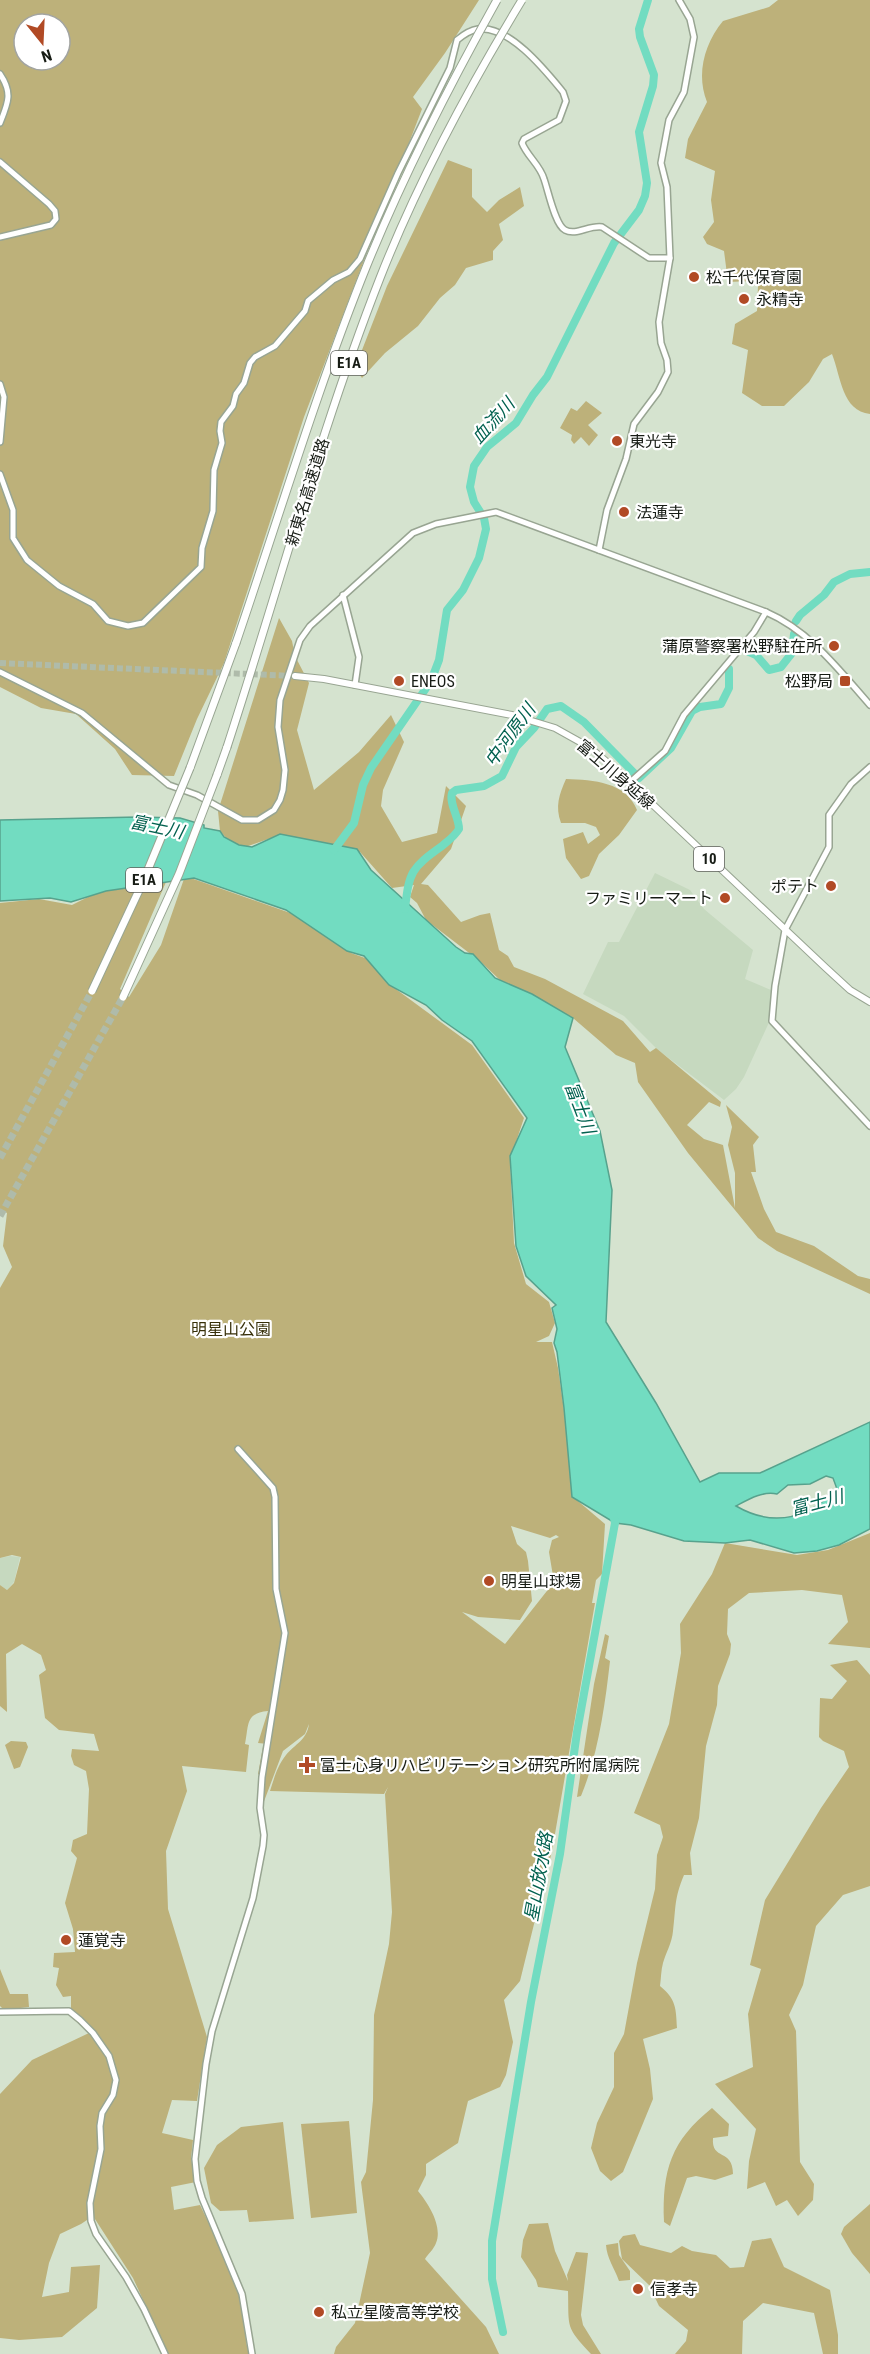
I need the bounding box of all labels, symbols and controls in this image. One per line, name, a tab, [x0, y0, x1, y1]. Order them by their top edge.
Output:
north arrow	[12, 12, 72, 72]
text: N	[39, 45, 54, 66]
place label: 松千代保育園	[706, 268, 802, 287]
marker: 松千代保育園	[687, 270, 701, 284]
place label: 永精寺	[756, 290, 804, 309]
marker: 永精寺	[737, 292, 751, 306]
road number: E1A	[331, 351, 367, 375]
water label: 血流川	[467, 392, 520, 448]
place label: 東光寺	[629, 432, 677, 451]
marker: 東光寺	[610, 434, 624, 448]
street label: 新東名高速道路	[282, 436, 333, 548]
place label: 法蓮寺	[636, 503, 684, 522]
marker: 法蓮寺	[617, 505, 631, 519]
place label: 蒲原警察署松野駐在所	[662, 637, 822, 656]
marker: 蒲原警察署松野駐在所	[827, 639, 841, 653]
place label: ENEOS	[411, 672, 455, 691]
place label: 松野局	[785, 672, 833, 691]
marker: ENEOS	[392, 674, 406, 688]
marker: 松野局	[838, 674, 852, 688]
water label: 中河原川	[480, 698, 540, 770]
street label: 富士川身延線	[573, 736, 658, 813]
water label: 富士川	[129, 811, 188, 843]
road number: 10	[694, 847, 724, 871]
road number: E1A	[126, 868, 162, 892]
place label: ポテト	[771, 877, 819, 896]
marker: ポテト	[824, 879, 838, 893]
place label: ファミリーマート	[585, 889, 713, 908]
marker: ファミリーマート	[718, 891, 732, 905]
water label: 富士川	[561, 1079, 601, 1139]
park label: 明星山公園	[191, 1320, 271, 1339]
water label: 富士川	[788, 1485, 848, 1520]
place label: 明星山球場	[501, 1572, 581, 1591]
marker: 明星山球場	[482, 1574, 496, 1588]
marker: 富士心身リハビリテーション研究所附属病院	[298, 1756, 316, 1774]
place label: 富士心身リハビリテーション研究所附属病院	[320, 1756, 640, 1775]
water label: 星山放水路	[520, 1829, 557, 1923]
place label: 蓮覚寺	[78, 1931, 126, 1950]
marker: 蓮覚寺	[59, 1933, 73, 1947]
place label: 信孝寺	[650, 2280, 698, 2299]
marker: 信孝寺	[631, 2282, 645, 2296]
place label: 私立星陵高等学校	[331, 2303, 459, 2322]
marker: 私立星陵高等学校	[312, 2305, 326, 2319]

